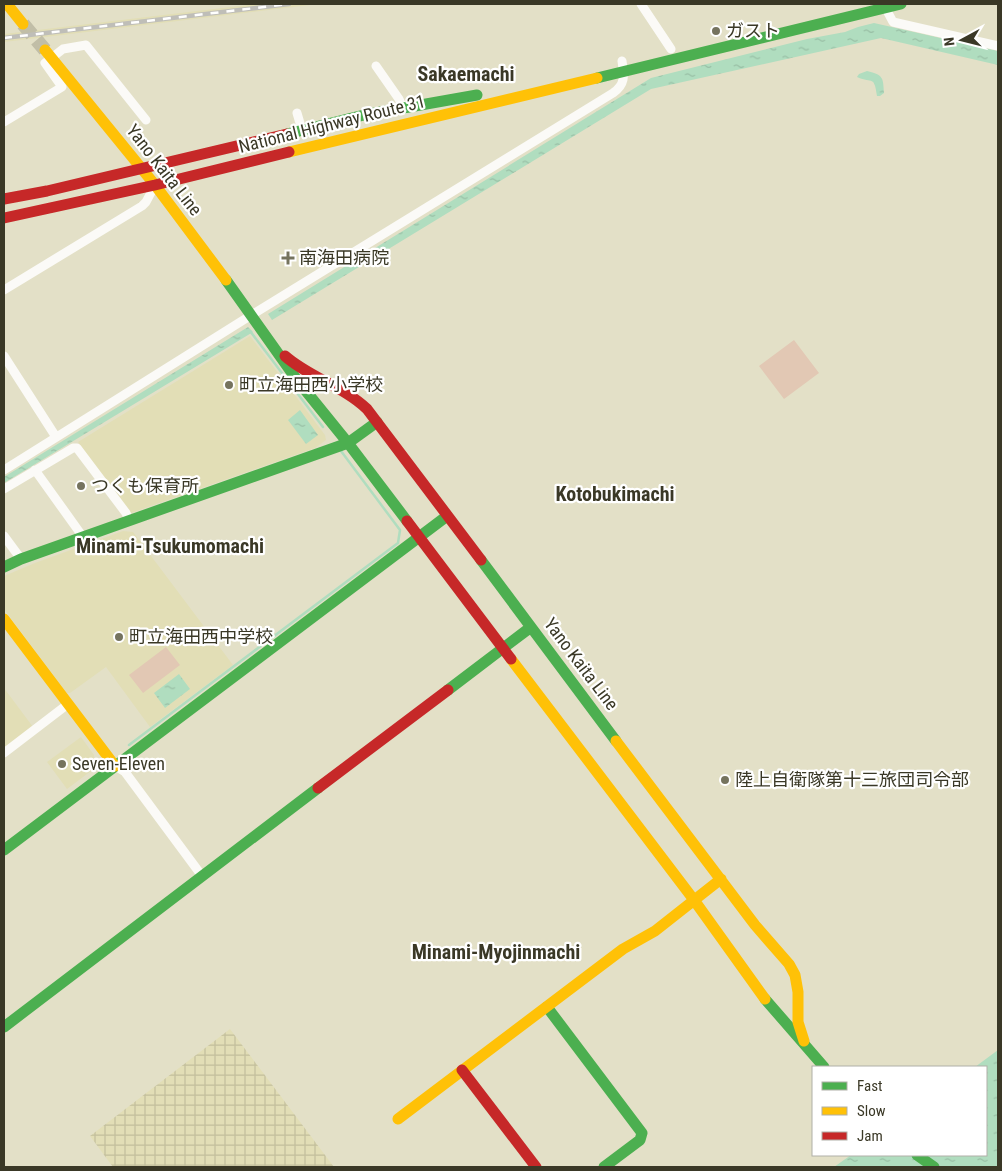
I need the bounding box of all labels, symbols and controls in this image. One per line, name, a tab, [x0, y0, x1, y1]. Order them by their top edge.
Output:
north arrow	[937, 15, 987, 65]
place label: ガスト	[726, 20, 780, 41]
marker: ガスト	[710, 25, 722, 37]
text: N	[941, 36, 958, 47]
district label: Sakaemachi	[417, 62, 515, 86]
street label: National Highway Route 31	[236, 90, 427, 157]
street label: Yano Kaita Line	[122, 120, 206, 219]
place label: 南海田病院	[299, 247, 389, 268]
marker: 南海田病院	[281, 251, 295, 265]
place label: 町立海田西小学校	[239, 374, 383, 395]
marker: 町立海田西小学校	[223, 379, 235, 391]
place label: つくも保育所	[91, 475, 199, 496]
marker: つくも保育所	[75, 480, 87, 492]
district label: Kotobukimachi	[555, 482, 675, 506]
district label: Minami-Tsukumomachi	[76, 534, 264, 558]
street label: Yano Kaita Line	[540, 614, 623, 714]
place label: 町立海田西中学校	[129, 626, 273, 647]
marker: 町立海田西中学校	[113, 631, 125, 643]
place label: Seven-Eleven	[72, 753, 165, 774]
marker: Seven-Eleven	[56, 758, 68, 770]
place label: 陸上自衛隊第十三旅団司令部	[735, 769, 969, 790]
marker: 陸上自衛隊第十三旅団司令部	[719, 774, 731, 786]
district label: Minami-Myojinmachi	[412, 940, 580, 964]
legend	[812, 1066, 987, 1156]
text: Fast	[857, 1077, 882, 1095]
text: Slow	[857, 1102, 886, 1120]
text: Jam	[857, 1127, 883, 1145]

